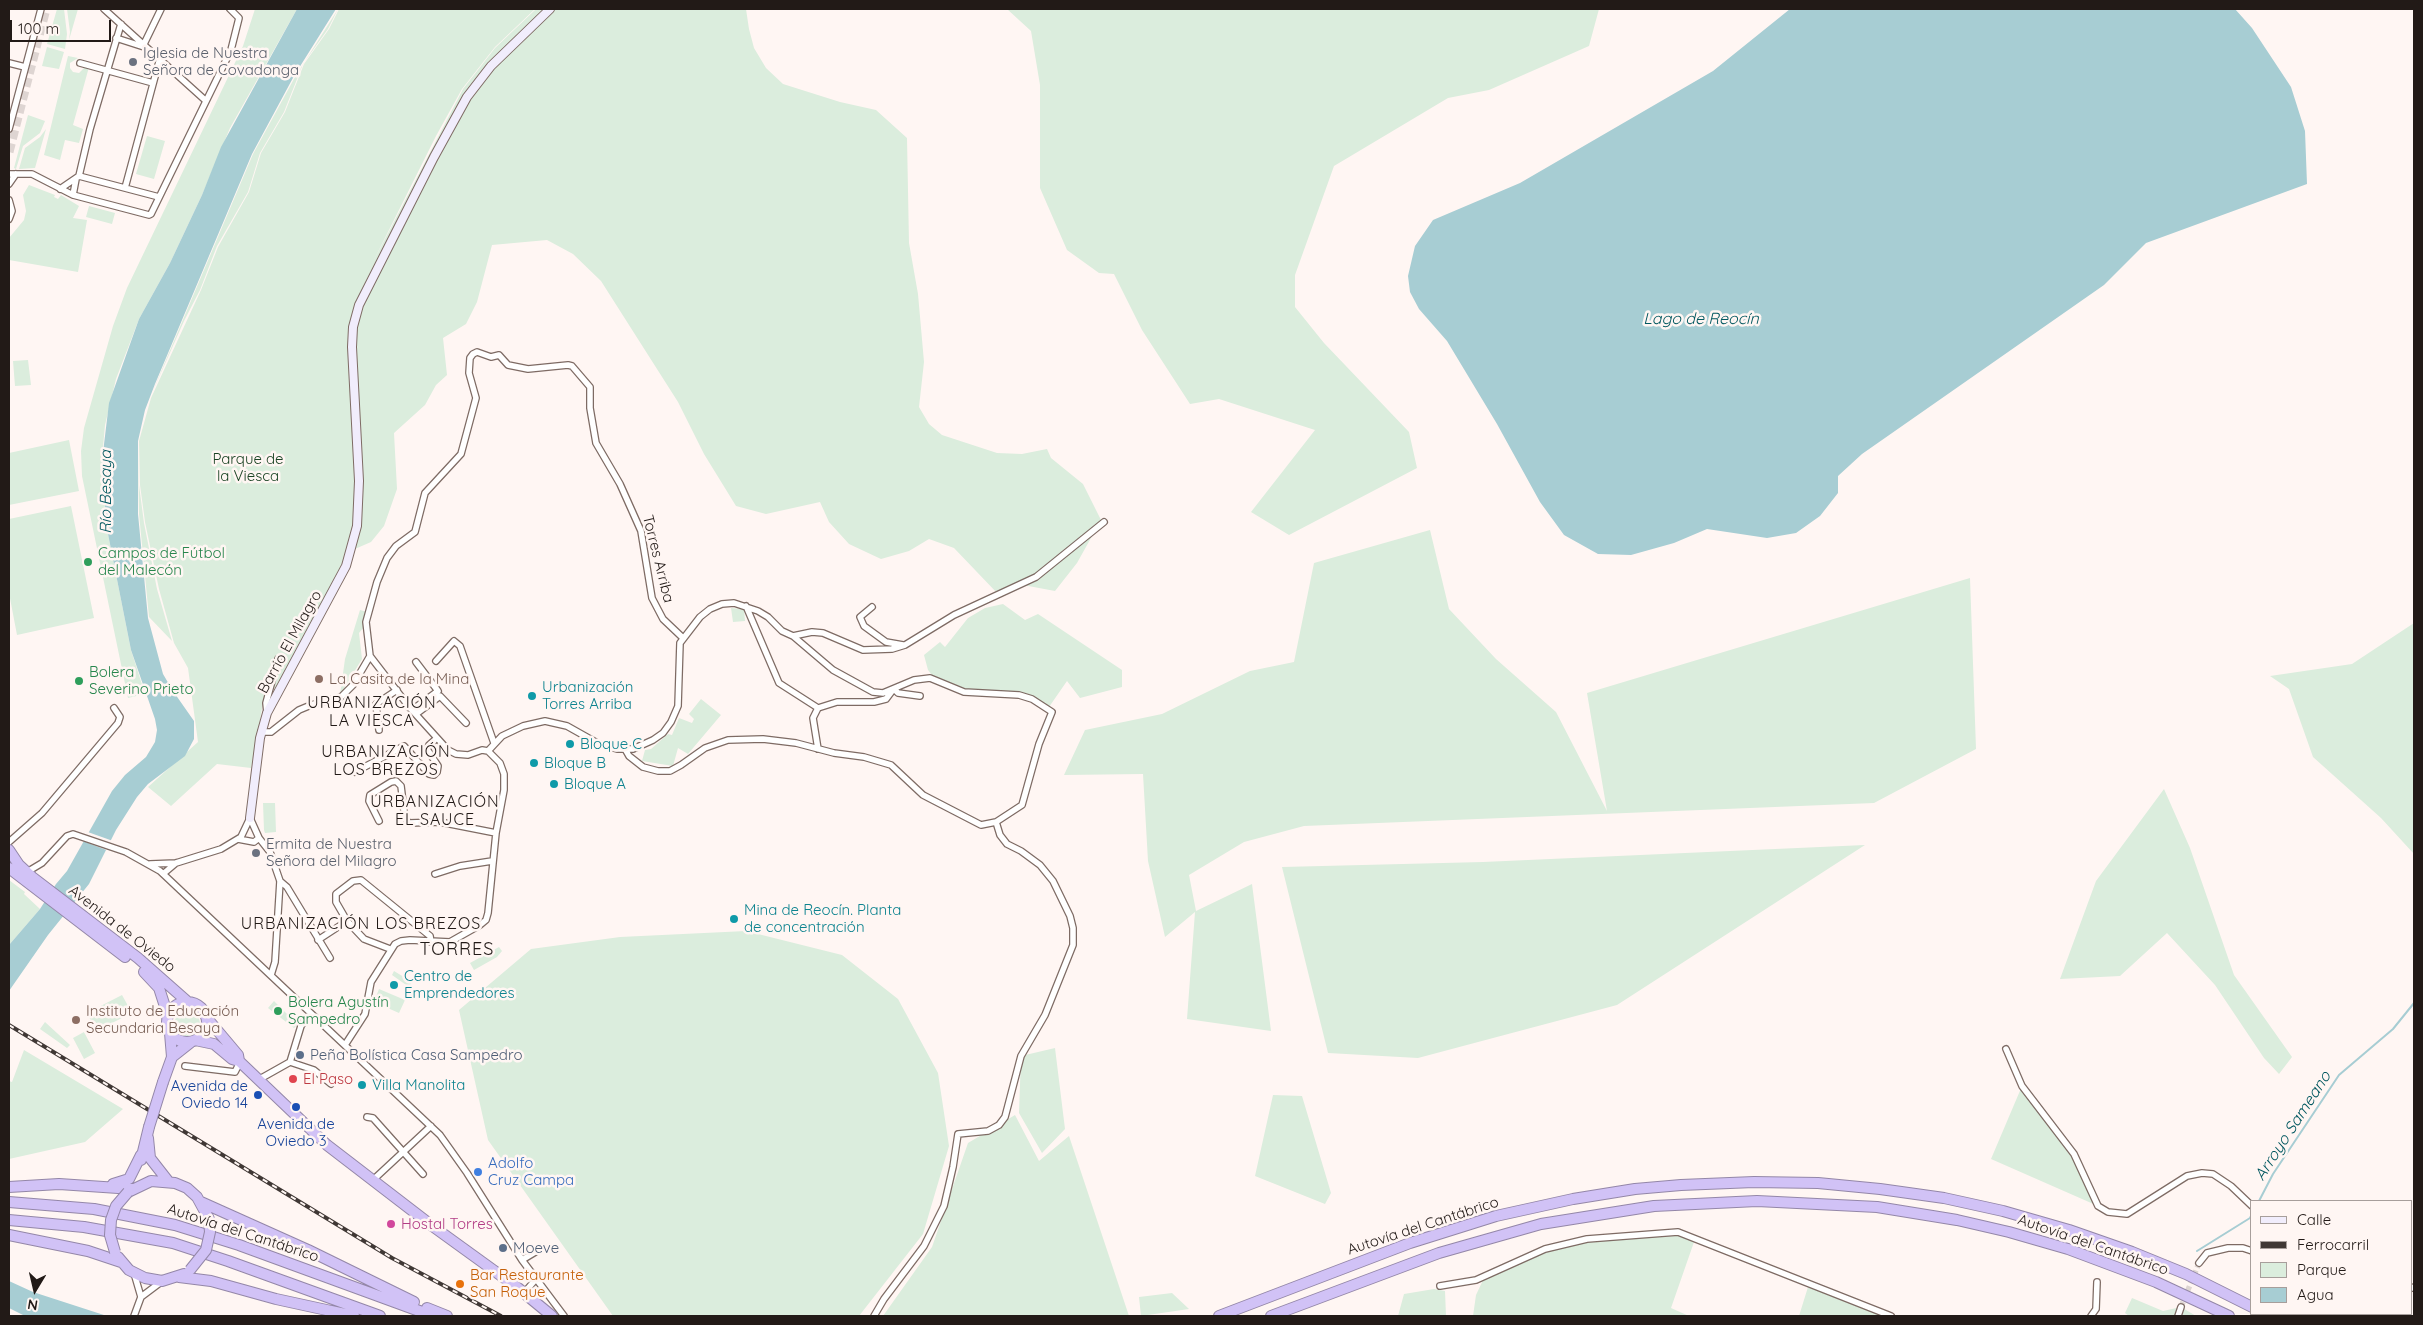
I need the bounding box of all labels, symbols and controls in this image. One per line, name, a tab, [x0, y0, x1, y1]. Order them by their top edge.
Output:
scale bar	[12, 10, 114, 42]
text: 100 m	[18, 19, 59, 38]
place label: Iglesia de Nuestra Señora de Covadonga	[143, 44, 299, 79]
marker: Iglesia de Nuestra Señora de Covadonga	[127, 56, 139, 68]
water label: Lago de Reocín	[1643, 309, 1759, 329]
water label: Río Besaya	[96, 450, 116, 534]
park label: Parque de la Viesca	[212, 450, 284, 485]
street label: Torres Arriba	[638, 513, 678, 605]
place label: Campos de Fútbol del Malecón	[98, 544, 225, 579]
marker: Campos de Fútbol del Malecón	[82, 556, 94, 568]
street label: Barrio El Milagro	[254, 587, 326, 697]
place label: Bolera Severino Prieto	[89, 663, 193, 698]
place label: La Casita de la Mina	[329, 670, 469, 688]
marker: La Casita de la Mina	[313, 673, 325, 685]
marker: Bolera Severino Prieto	[73, 675, 85, 687]
place label: Urbanización Torres Arriba	[542, 678, 634, 713]
marker: Urbanización Torres Arriba	[526, 690, 538, 702]
district label: URBANIZACIÓN LA VIESCA	[306, 693, 438, 731]
place label: Bloque C	[580, 735, 642, 753]
marker: Bloque C	[564, 738, 576, 750]
district label: URBANIZACIÓN LOS BREZOS	[320, 742, 452, 780]
place label: Bloque B	[544, 754, 606, 772]
marker: Bloque B	[528, 757, 540, 769]
place label: Bloque A	[564, 775, 626, 793]
marker: Bloque A	[548, 778, 560, 790]
district label: URBANIZACIÓN EL SAUCE	[369, 792, 501, 830]
place label: Ermita de Nuestra Señora del Milagro	[266, 835, 397, 870]
marker: Ermita de Nuestra Señora del Milagro	[250, 847, 262, 859]
street label: Avenida de Oviedo	[65, 882, 179, 976]
place label: Mina de Reocín. Planta de concentración	[744, 901, 901, 936]
marker: Mina de Reocín. Planta de concentración	[728, 913, 740, 925]
district label: URBANIZACIÓN LOS BREZOS	[238, 914, 484, 934]
district label: TORRES	[419, 939, 495, 961]
place label: Centro de Emprendedores	[404, 967, 515, 1002]
marker: Centro de Emprendedores	[388, 979, 400, 991]
place label: Bolera Agustín Sampedro	[288, 993, 389, 1028]
place label: Instituto de Educación Secundaria Besaya	[86, 1002, 239, 1037]
marker: Bolera Agustín Sampedro	[272, 1005, 284, 1017]
marker: Instituto de Educación Secundaria Besaya	[70, 1014, 82, 1026]
place label: Peña Bolística Casa Sampedro	[310, 1046, 522, 1064]
marker: Peña Bolística Casa Sampedro	[294, 1049, 306, 1061]
water label: Arroyo Sameano	[2251, 1068, 2335, 1184]
place label: El Paso	[303, 1070, 353, 1088]
marker: El Paso	[287, 1073, 299, 1085]
place label: Villa Manolita	[372, 1076, 465, 1094]
place label: Avenida de Oviedo 14	[171, 1077, 248, 1112]
marker: Villa Manolita	[356, 1079, 368, 1091]
marker: Avenida de Oviedo 14	[252, 1089, 264, 1101]
marker: Avenida de Oviedo 3	[290, 1101, 302, 1113]
place label: Avenida de Oviedo 3	[257, 1115, 335, 1150]
place label: Adolfo Cruz Campa	[488, 1154, 574, 1189]
marker: Adolfo Cruz Campa	[472, 1166, 484, 1178]
street label: Autovía del Cantábrico	[1345, 1193, 1501, 1259]
street label: Autovía del Cantábrico	[165, 1200, 321, 1266]
legend	[2250, 1200, 2413, 1315]
text: Calle	[2297, 1210, 2331, 1229]
street label: Autovía del Cantábrico	[2015, 1211, 2171, 1279]
place label: Hostal Torres	[401, 1215, 493, 1233]
marker: Hostal Torres	[385, 1218, 397, 1230]
text: Ferrocarril	[2297, 1235, 2369, 1254]
place label: Moeve	[513, 1239, 559, 1257]
marker: Moeve	[497, 1242, 509, 1254]
text: Parque	[2297, 1260, 2347, 1279]
north arrow	[10, 1265, 60, 1315]
place label: Bar Restaurante San Roque	[470, 1266, 584, 1301]
marker: Bar Restaurante San Roque	[454, 1278, 466, 1290]
text: Agua	[2297, 1285, 2334, 1304]
text: N	[26, 1295, 39, 1315]

